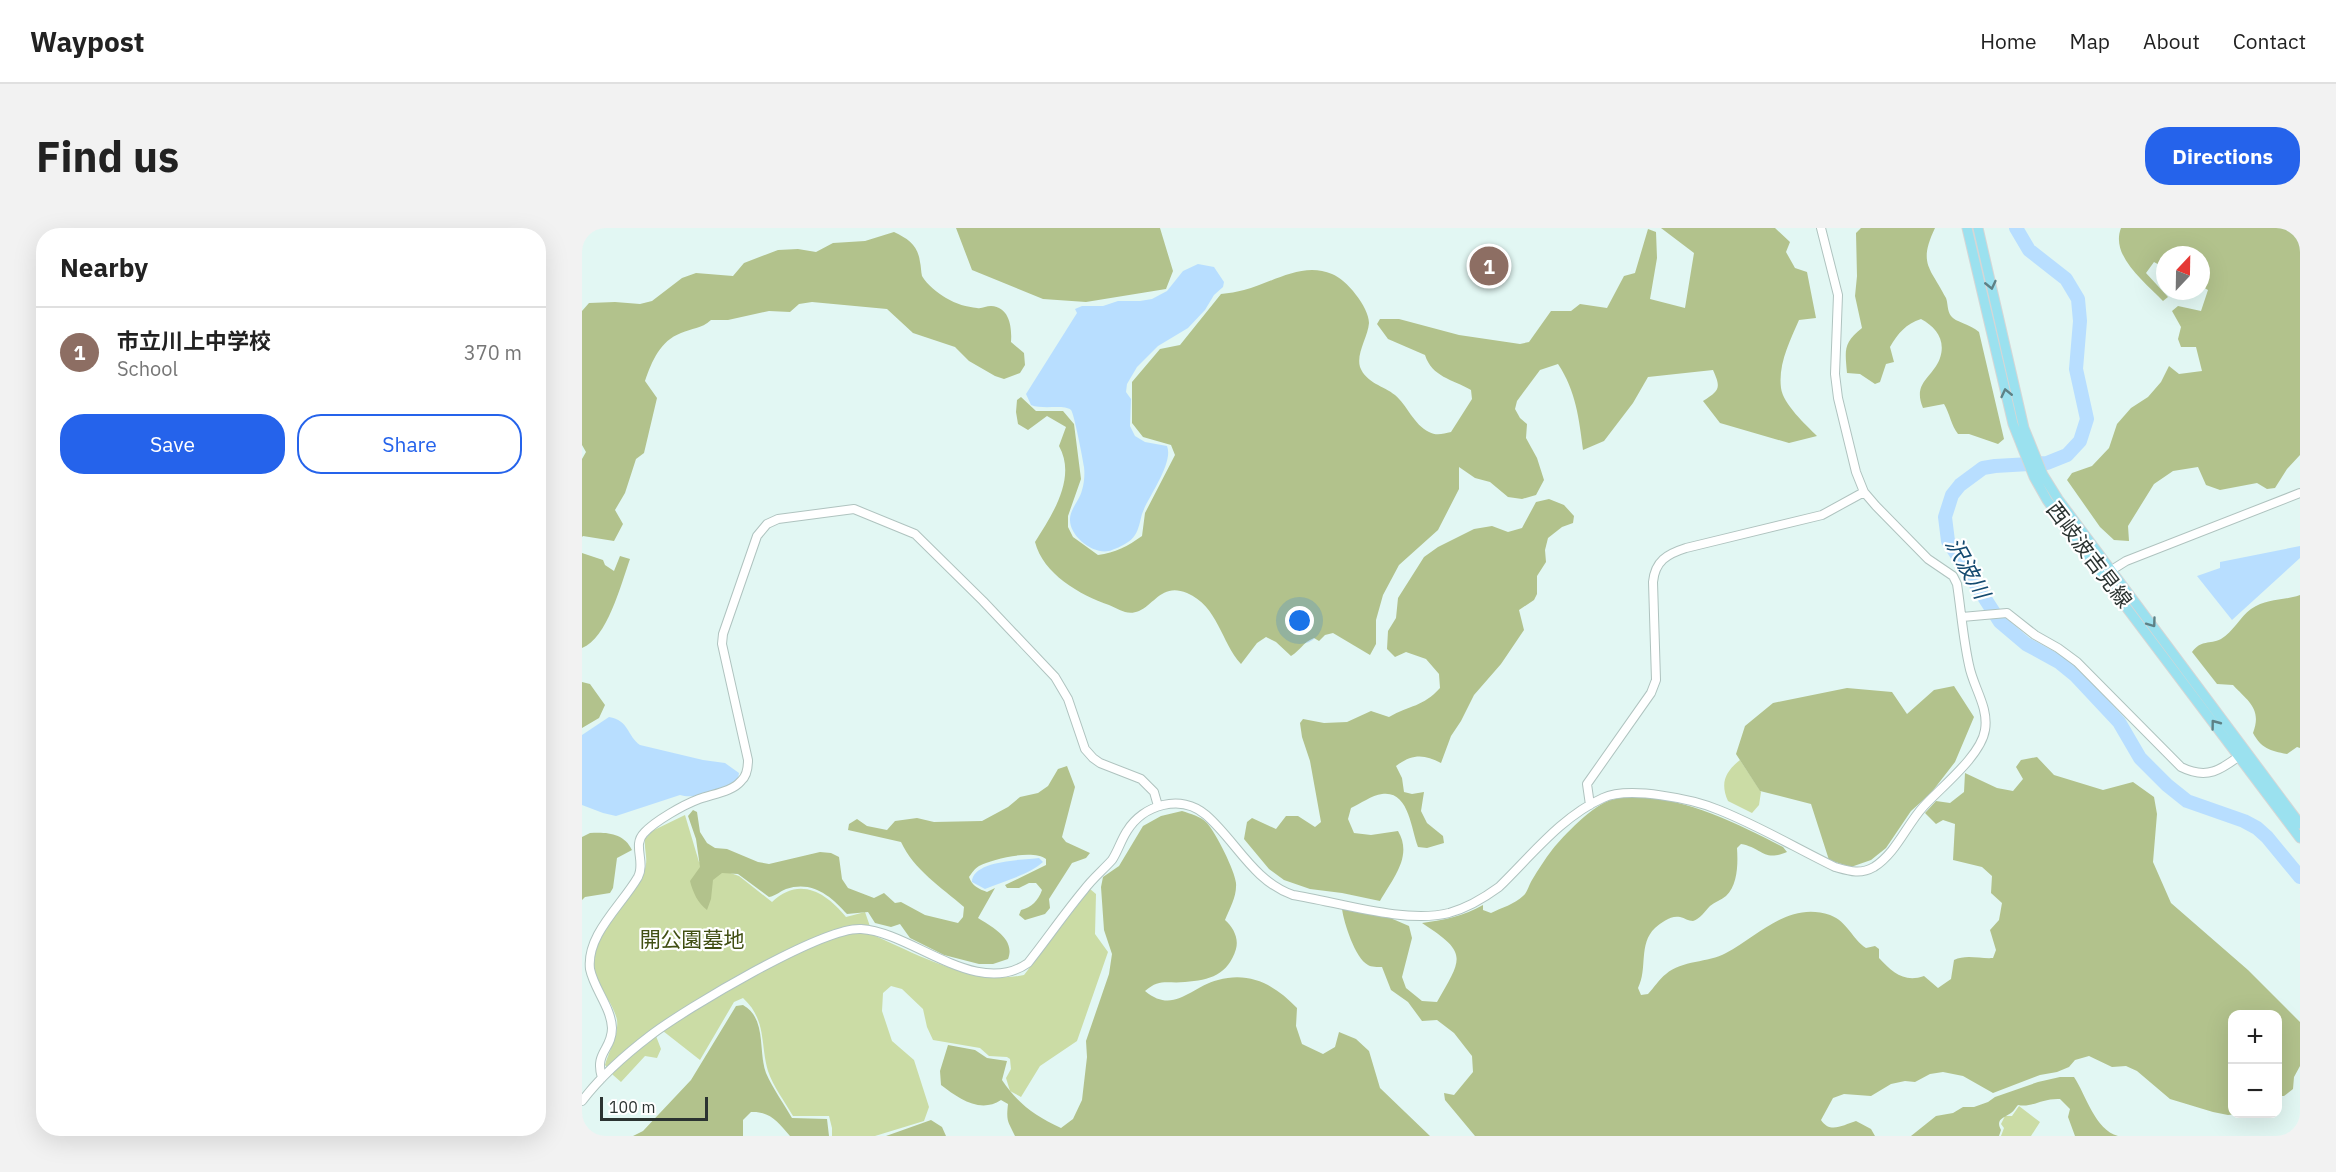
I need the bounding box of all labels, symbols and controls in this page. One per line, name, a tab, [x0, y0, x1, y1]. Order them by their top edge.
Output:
text: Waypost	[30, 23, 144, 60]
text: Home	[1980, 27, 2037, 55]
text: Map	[2070, 27, 2110, 55]
text: About	[2143, 27, 2200, 55]
text: Contact	[2233, 27, 2306, 55]
button: Directions	[2145, 127, 2300, 185]
text: Find us	[36, 129, 179, 184]
pin: 1	[1470, 243, 1508, 288]
north arrow	[2156, 246, 2210, 300]
text: Nearby	[60, 250, 148, 284]
one-way arrow	[1983, 280, 1996, 290]
text: 市立川上中学校	[117, 326, 271, 355]
text: 1	[74, 339, 86, 366]
text: 370 m	[464, 339, 522, 366]
text: School	[117, 355, 178, 382]
one-way arrow	[2000, 388, 2013, 398]
button: Save	[60, 414, 285, 474]
button: Share	[297, 414, 522, 474]
street label: 西岐波吉見線	[2041, 496, 2139, 613]
water label: 沢波川	[1940, 532, 1998, 605]
your location	[1285, 606, 1314, 635]
one-way arrow	[2145, 617, 2156, 628]
one-way arrow	[2211, 720, 2222, 731]
park label: 開公園墓地	[640, 925, 745, 953]
map controls	[2228, 1010, 2282, 1118]
button: +	[2228, 1010, 2282, 1064]
button: −	[2228, 1064, 2282, 1118]
scale bar	[600, 1094, 708, 1122]
text: 100 m	[609, 1097, 656, 1117]

